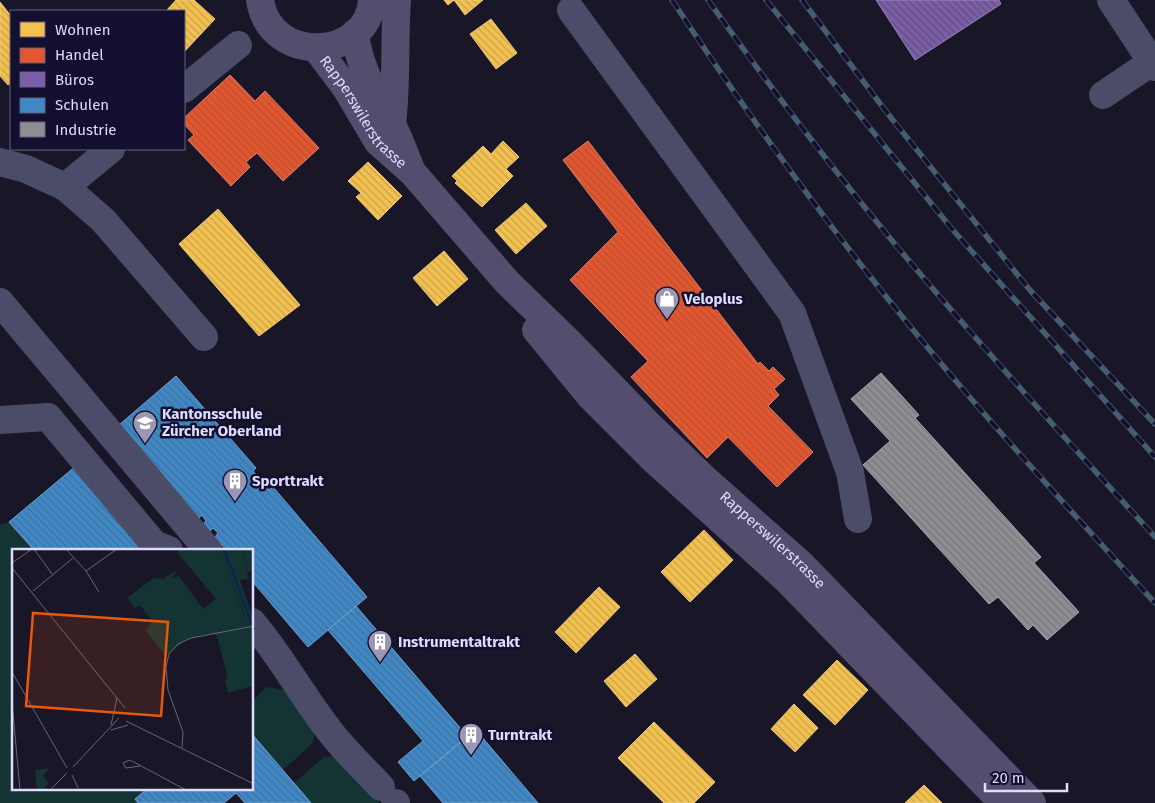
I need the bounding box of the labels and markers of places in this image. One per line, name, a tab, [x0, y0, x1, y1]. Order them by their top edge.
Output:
shop icon: Veloplus	[654, 286, 680, 320]
place label: Veloplus	[683, 290, 743, 308]
place label: Kantonsschule Zürcher Oberland	[162, 405, 282, 440]
school or university icon: Kantonsschule Zürcher Oberland	[132, 410, 158, 444]
building icon: Sporttrakt	[222, 468, 248, 502]
place label: Sporttrakt	[252, 472, 324, 490]
building icon: Instrumentaltrakt	[367, 629, 393, 663]
place label: Instrumentaltrakt	[398, 633, 520, 651]
building icon: Turntrakt	[458, 722, 484, 756]
place label: Turntrakt	[488, 726, 553, 744]

